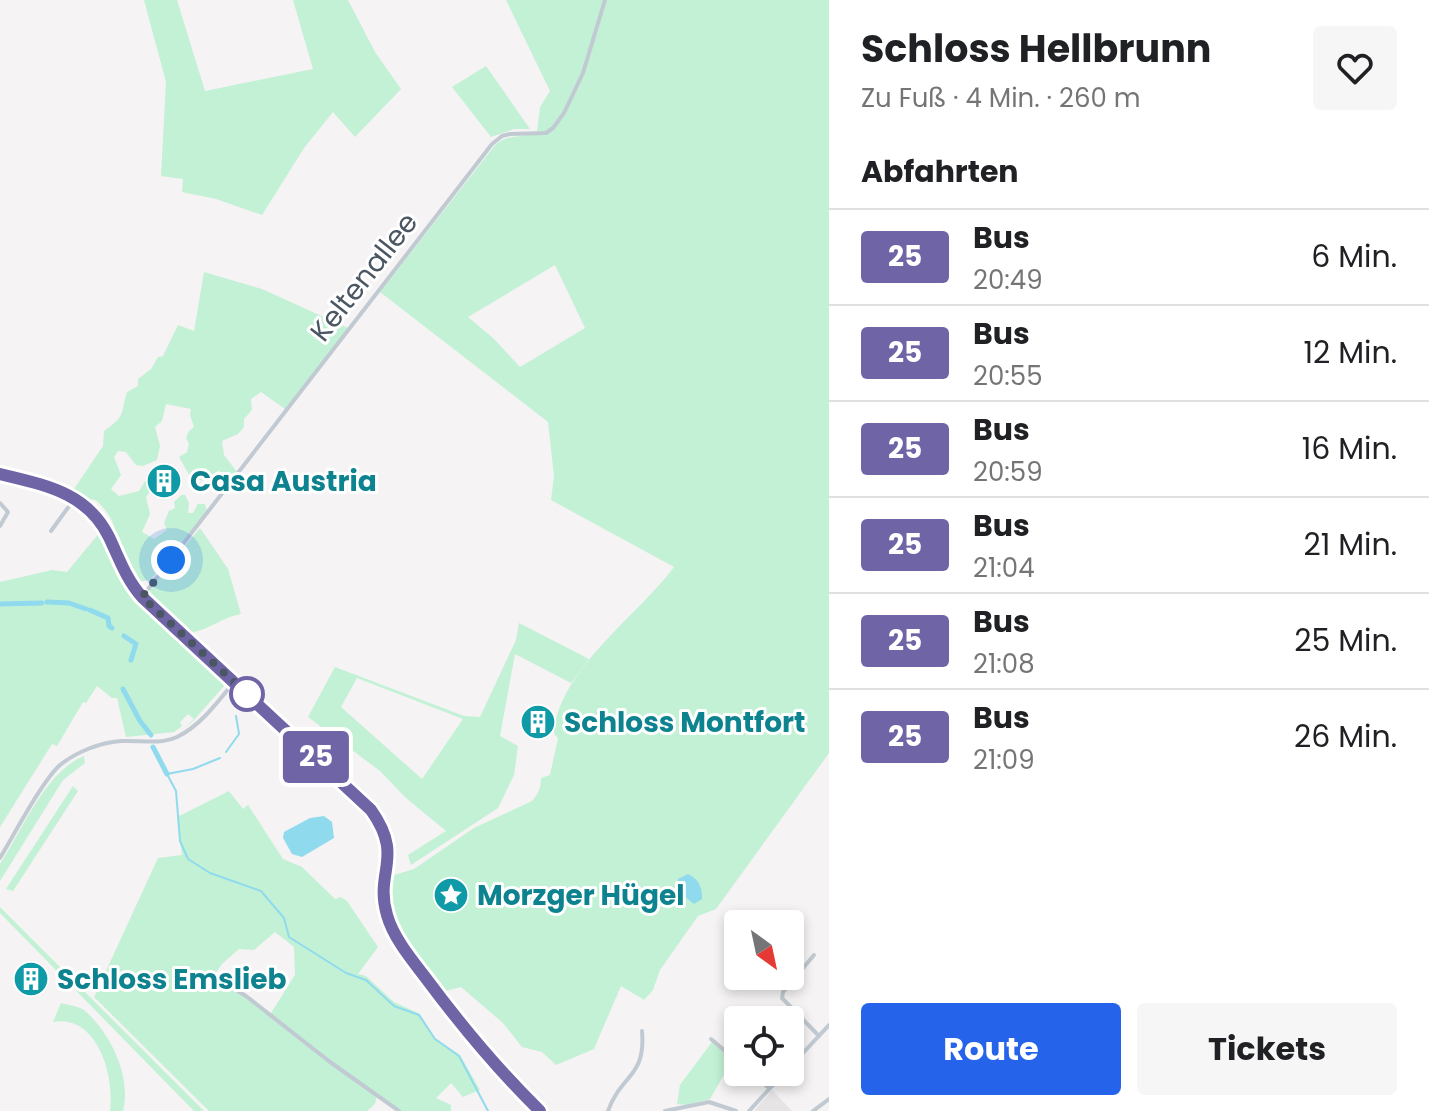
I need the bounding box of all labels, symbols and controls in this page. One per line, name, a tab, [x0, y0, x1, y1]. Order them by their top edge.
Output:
text: Schloss Hellbrunn	[861, 22, 1211, 75]
button: heart	[1313, 26, 1397, 110]
text: Zu Fuß · 4 Min. · 260 m	[861, 80, 1141, 116]
text: Abfahrten	[861, 150, 1019, 193]
street label: Keltenallee	[301, 204, 427, 350]
text: Bus	[973, 216, 1030, 259]
text: 6 Min.	[1311, 235, 1397, 278]
text: 25	[888, 237, 922, 276]
text: 20:49	[973, 262, 1043, 298]
text: Bus	[973, 312, 1030, 355]
text: 12 Min.	[1303, 331, 1397, 374]
text: 25	[888, 333, 922, 372]
text: 20:55	[973, 358, 1042, 394]
text: Bus	[973, 408, 1030, 451]
text: 16 Min.	[1302, 427, 1397, 470]
text: 25	[888, 429, 922, 468]
text: 20:59	[973, 454, 1043, 490]
building icon: Casa Austria	[145, 462, 183, 500]
place label: Casa Austria	[190, 462, 377, 501]
text: Bus	[973, 504, 1030, 547]
text: 21 Min.	[1303, 523, 1397, 566]
text: 25	[888, 525, 922, 564]
your location	[151, 540, 191, 580]
text: 21:04	[973, 550, 1035, 586]
text: Bus	[973, 600, 1030, 643]
text: 25 Min.	[1294, 619, 1397, 662]
text: 25	[888, 621, 922, 660]
text: 21:08	[973, 646, 1035, 682]
unlabelled marker	[230, 677, 264, 711]
text: Bus	[973, 696, 1030, 739]
building icon: Schloss Montfort	[519, 703, 557, 741]
place label: Schloss Montfort	[564, 703, 805, 742]
text: 26 Min.	[1294, 715, 1397, 758]
text: 25	[888, 717, 922, 756]
line badge: 25	[280, 731, 352, 783]
text: 25	[299, 737, 333, 776]
text: 21:09	[973, 742, 1035, 778]
place icon: Morzger Hügel	[432, 876, 470, 914]
place label: Morzger Hügel	[477, 876, 684, 915]
north arrow	[724, 910, 804, 990]
map controls	[724, 910, 804, 1086]
building icon: Schloss Emslieb	[12, 960, 50, 998]
place label: Schloss Emslieb	[57, 960, 287, 999]
button: Route	[861, 1003, 1121, 1095]
button: Tickets	[1137, 1003, 1397, 1095]
button: locate	[724, 1006, 804, 1086]

